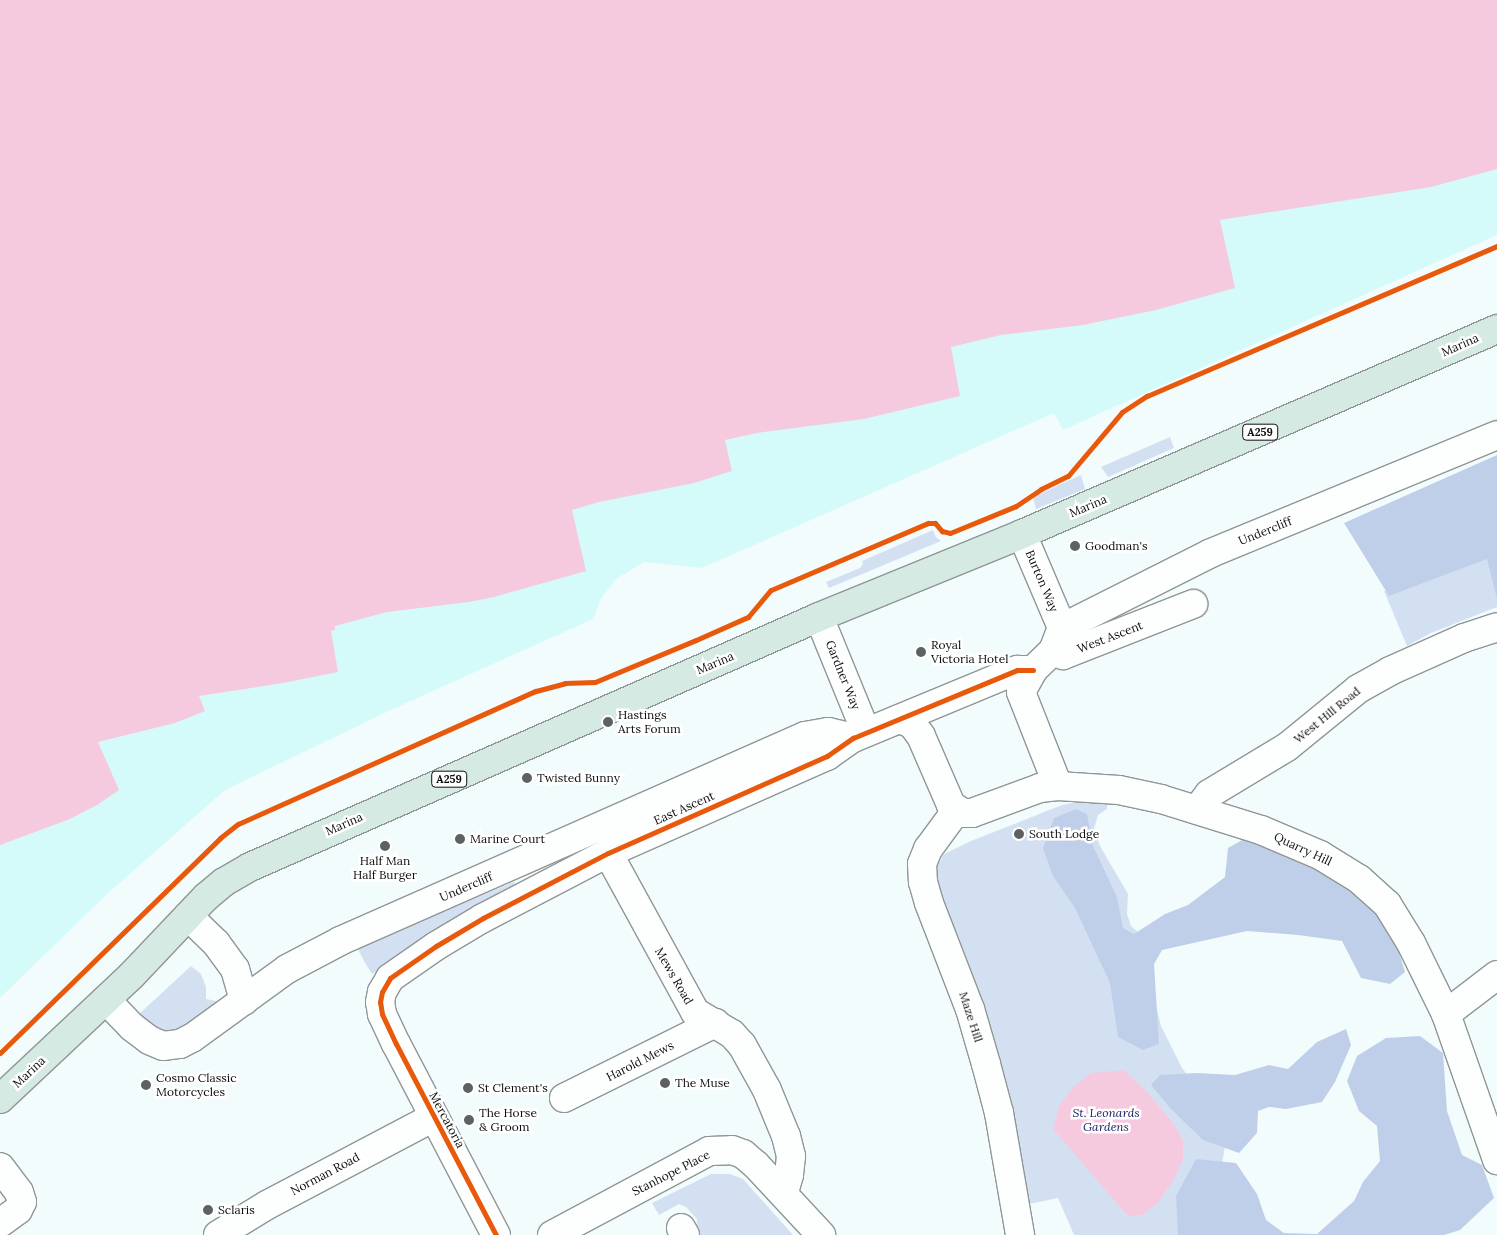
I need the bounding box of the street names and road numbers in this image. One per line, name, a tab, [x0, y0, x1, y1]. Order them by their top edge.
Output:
street label: Marina	[1439, 330, 1481, 360]
road number: A259	[1241, 424, 1279, 441]
street label: Marina	[1067, 492, 1109, 520]
street label: Undercliff	[1236, 514, 1294, 548]
street label: Burton Way	[1023, 548, 1061, 614]
street label: West Ascent	[1075, 618, 1145, 656]
street label: Gardner Way	[823, 638, 863, 712]
street label: Marina	[694, 649, 736, 677]
street label: West Hill Road	[1291, 684, 1363, 746]
road number: A259	[430, 771, 468, 788]
street label: East Ascent	[652, 788, 716, 828]
street label: Marina	[323, 809, 365, 839]
street label: Quarry Hill	[1272, 829, 1334, 869]
street label: Undercliff	[437, 869, 495, 905]
street label: Mews Road	[652, 945, 696, 1007]
street label: Maze Hill	[956, 990, 986, 1044]
street label: Harold Mews	[604, 1038, 676, 1084]
street label: Marina	[10, 1053, 48, 1091]
street label: Mercatoria	[426, 1089, 468, 1151]
street label: Stanhope Place	[630, 1147, 712, 1199]
street label: Norman Road	[288, 1150, 362, 1198]

